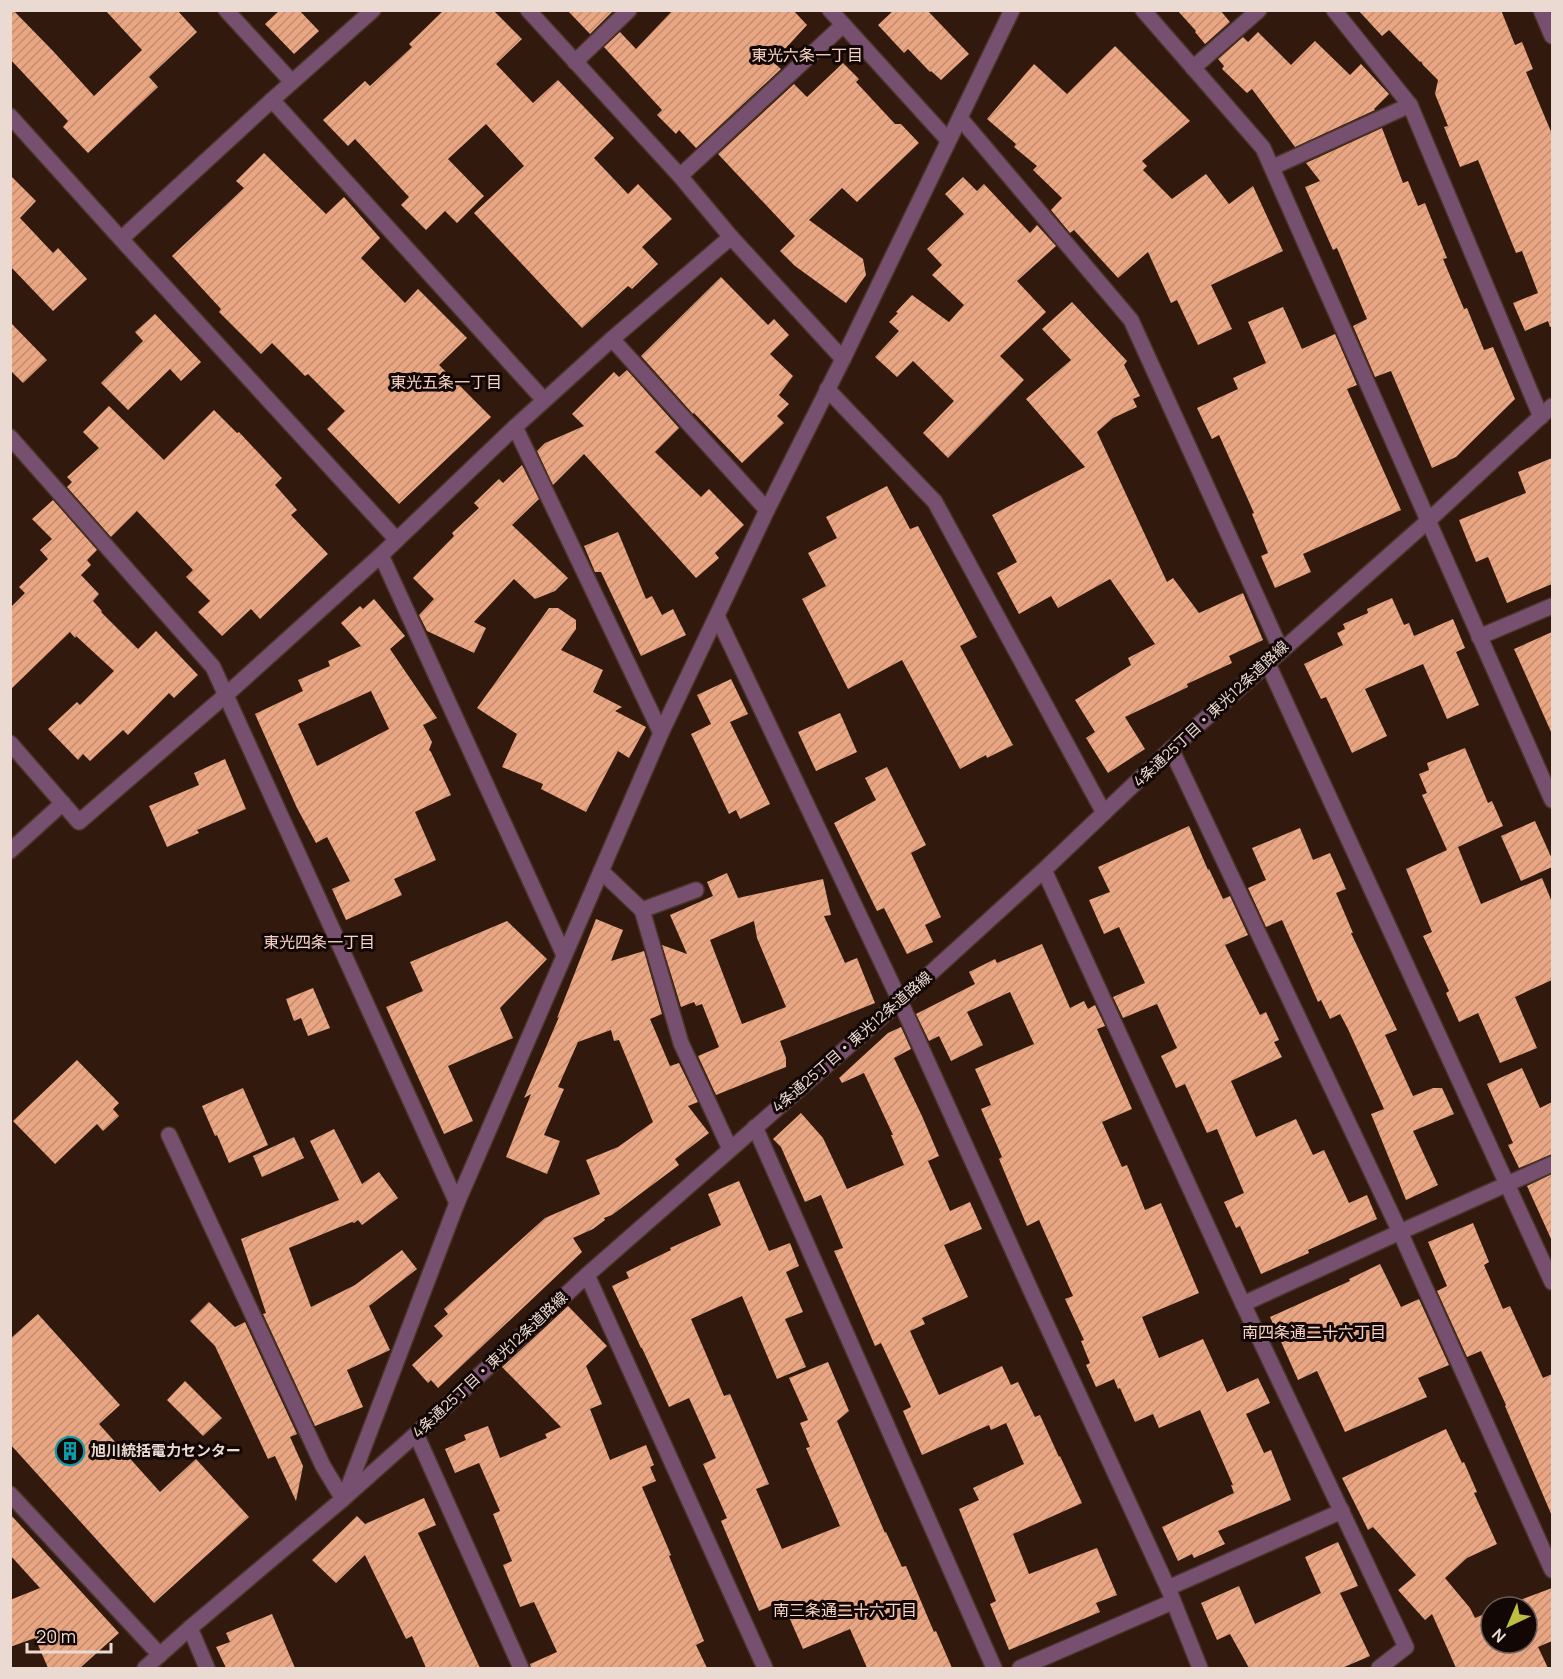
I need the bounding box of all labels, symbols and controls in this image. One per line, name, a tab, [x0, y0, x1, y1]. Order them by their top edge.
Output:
district label: 東光六条一丁目	[751, 44, 863, 66]
district label: 東光五条一丁目	[390, 371, 502, 393]
street label: 4条通25丁目・東光12条道路線	[1128, 636, 1293, 791]
district label: 東光四条一丁目	[263, 931, 375, 953]
street label: 4条通25丁目・東光12条道路線	[767, 966, 936, 1117]
street label: 4条通25丁目・東光12条道路線	[407, 1287, 572, 1442]
district label: 南四条通二十六丁目	[1242, 1321, 1386, 1343]
building icon: 旭川統括電力センター	[54, 1435, 86, 1467]
place label: 旭川統括電力センター	[91, 1440, 241, 1461]
north arrow	[1479, 1595, 1539, 1655]
district label: 南三条通二十六丁目	[773, 1599, 917, 1621]
scale bar	[27, 1616, 111, 1654]
text: 20 m	[36, 1624, 76, 1648]
text: N	[1487, 1624, 1510, 1648]

